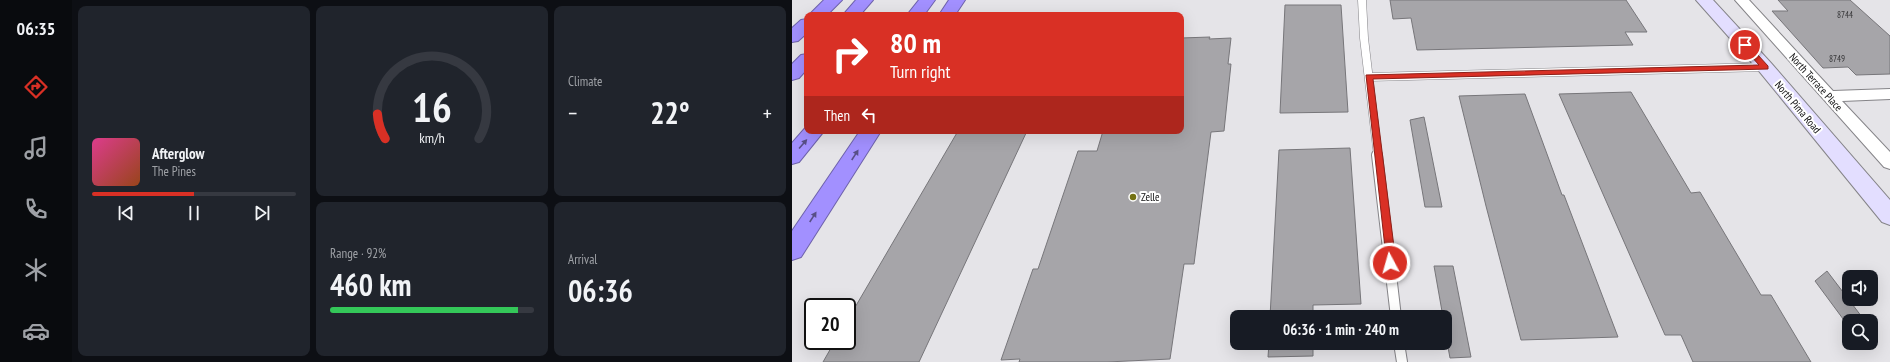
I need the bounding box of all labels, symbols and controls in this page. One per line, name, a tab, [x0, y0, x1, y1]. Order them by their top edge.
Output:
house number: 8744	[1837, 9, 1853, 20]
text: 06:35	[17, 17, 55, 40]
text: 80 m	[890, 24, 941, 61]
icon: right	[824, 28, 876, 80]
pin	[1728, 28, 1762, 62]
icon: arrive	[1734, 34, 1756, 56]
street label: North Terrace Place	[1786, 50, 1846, 114]
house number: 8749	[1829, 53, 1845, 64]
text: Turn right	[890, 60, 950, 83]
icon: directions	[22, 73, 50, 101]
text: Climate	[568, 73, 602, 90]
street label: North Pima Road	[1772, 78, 1824, 136]
text: 16	[412, 80, 452, 133]
text: 22°	[650, 93, 690, 132]
text: −	[568, 99, 577, 127]
text: +	[763, 99, 772, 127]
icon: left	[858, 104, 880, 126]
text: Then	[824, 106, 850, 125]
text: km/h	[419, 128, 445, 147]
icon: music	[22, 134, 50, 162]
one-way arrow	[799, 139, 808, 149]
text: Afterglow	[152, 144, 204, 163]
one-way arrow	[851, 149, 859, 160]
text: The Pines	[152, 163, 196, 180]
place label: Zelle	[1141, 190, 1160, 204]
marker: Zelle	[1128, 192, 1138, 202]
icon: phone	[22, 195, 50, 223]
icon: previous	[115, 202, 137, 224]
icon: pause	[183, 202, 205, 224]
icon: next	[251, 202, 273, 224]
one-way arrow	[810, 211, 817, 223]
position arrow	[1369, 242, 1411, 284]
text: Range · 92%	[330, 245, 386, 262]
text: Arrival	[568, 251, 597, 268]
icon: climate	[22, 256, 50, 284]
text: 460 km	[330, 265, 411, 304]
map controls	[1842, 270, 1878, 350]
button: sound	[1842, 270, 1878, 306]
text: 06:36	[568, 271, 633, 310]
speed limit sign: 20	[804, 298, 856, 350]
button: search	[1842, 314, 1878, 350]
icon: car	[22, 317, 50, 345]
text: 06:36 · 1 min · 240 m	[1283, 320, 1399, 339]

